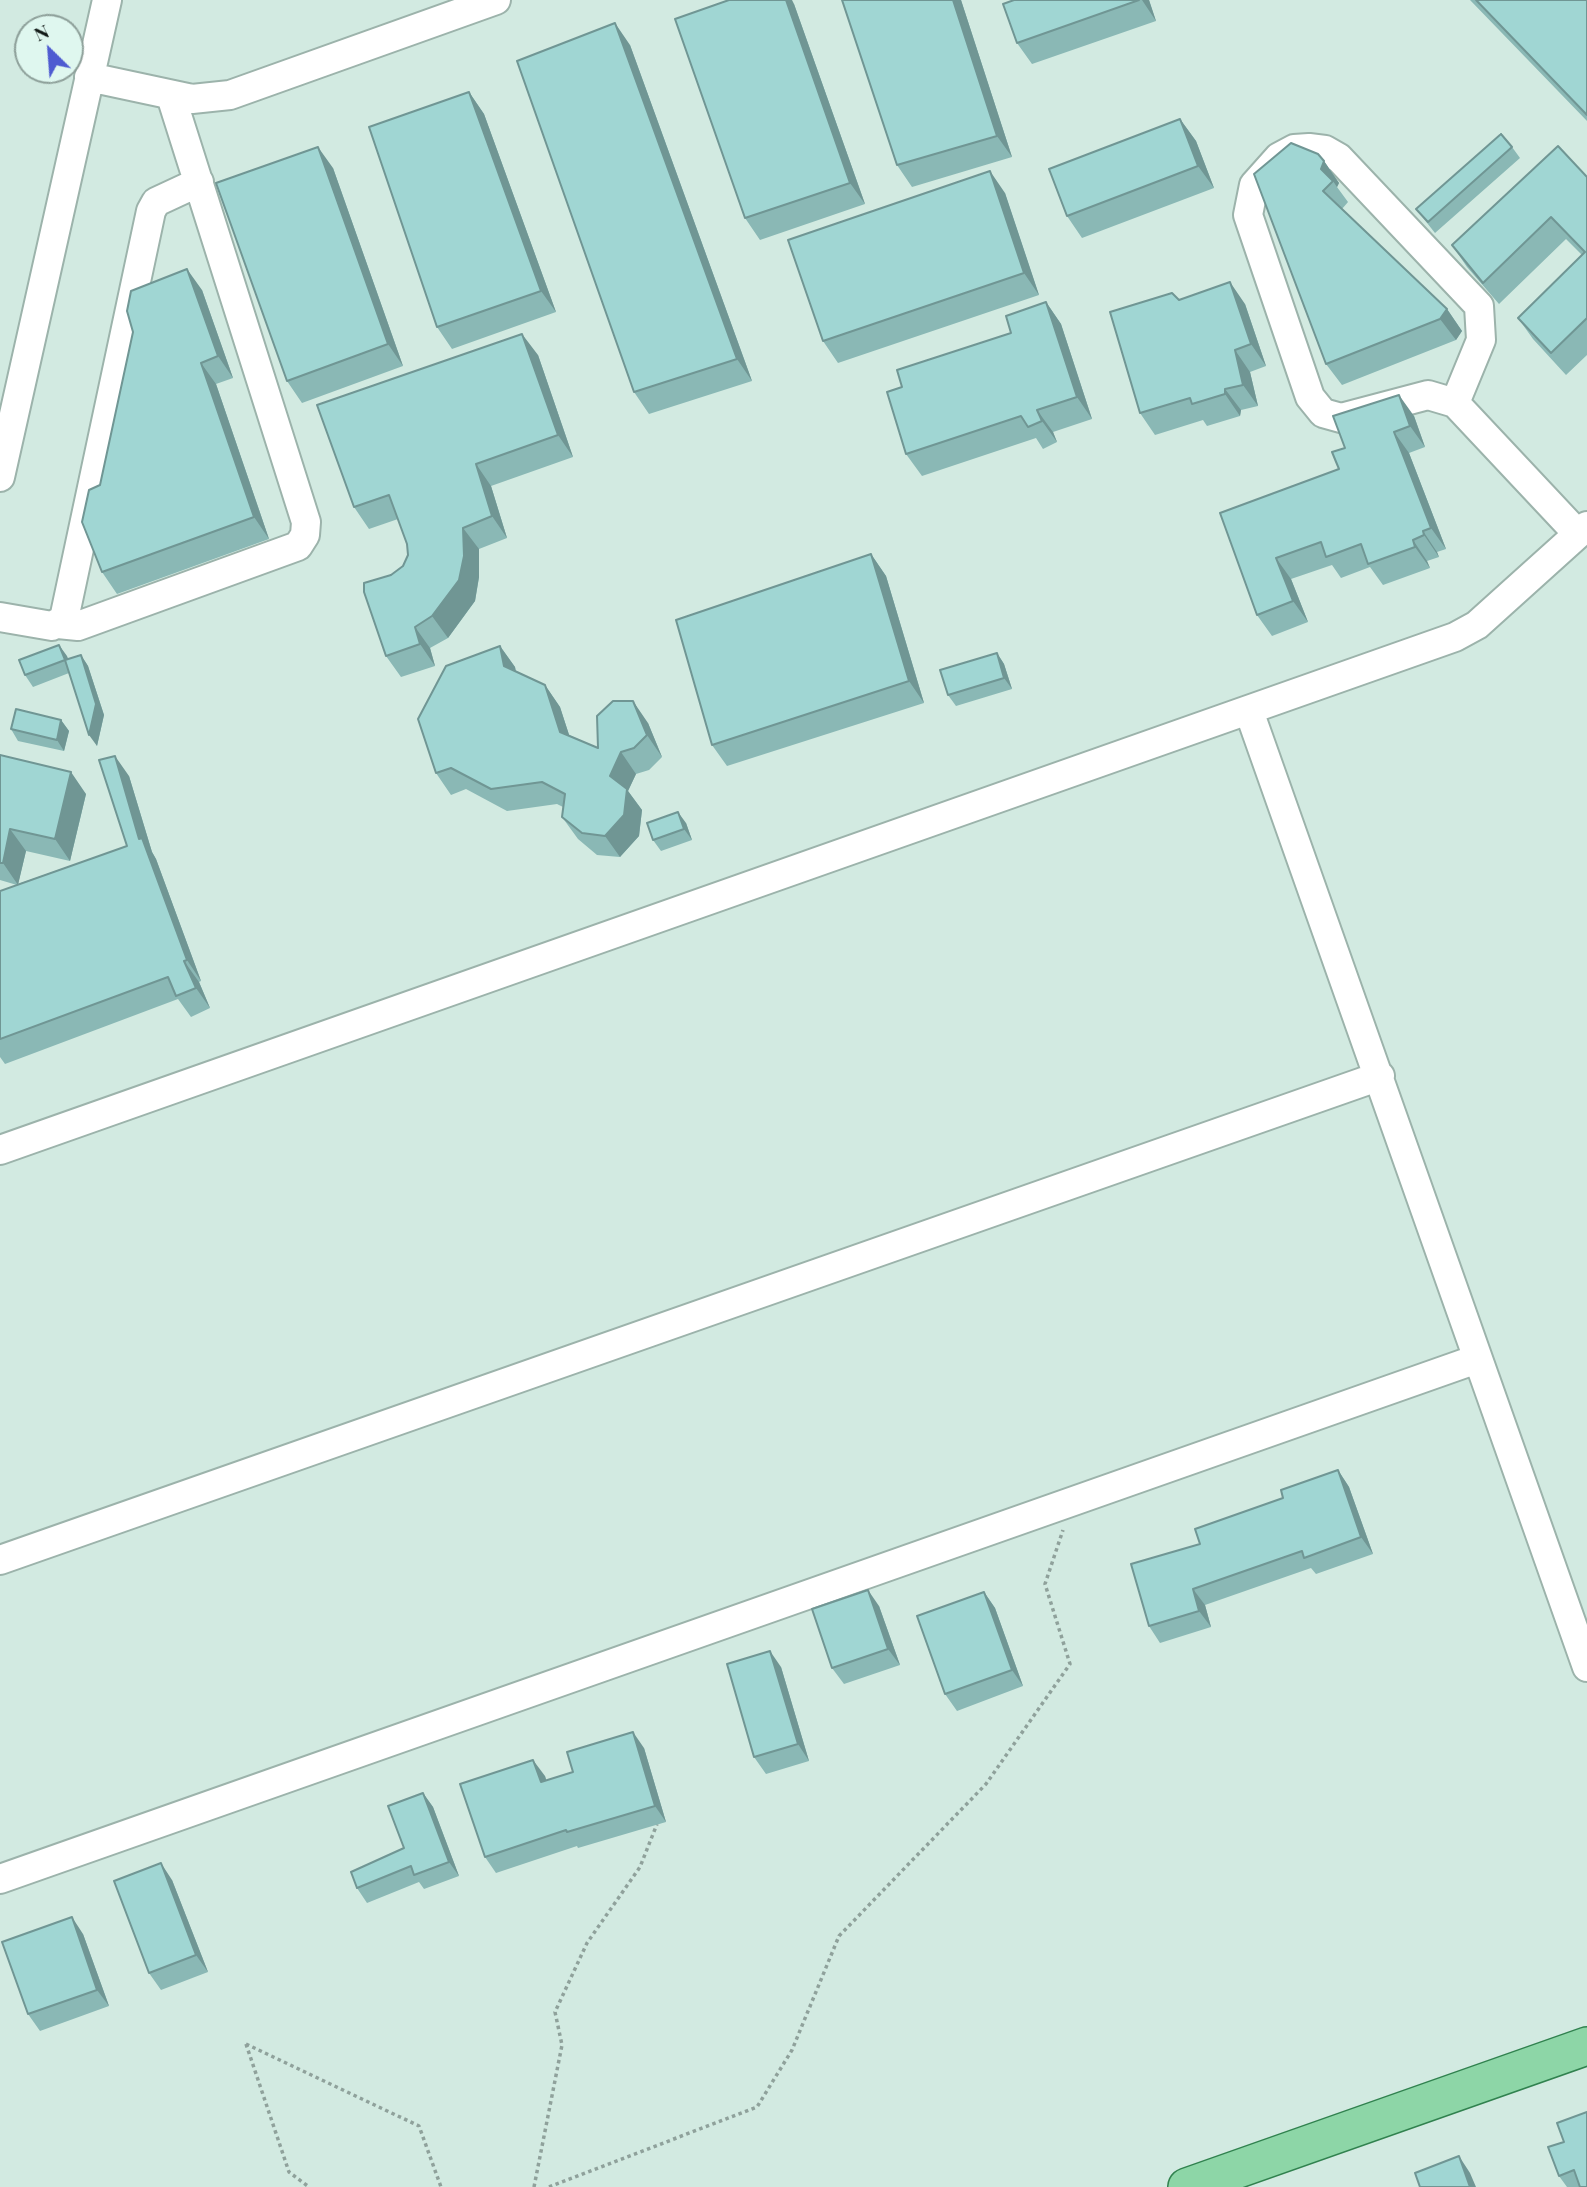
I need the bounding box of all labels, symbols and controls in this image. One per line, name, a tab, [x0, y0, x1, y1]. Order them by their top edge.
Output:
north arrow	[14, 14, 84, 84]
text: N	[29, 17, 53, 46]

